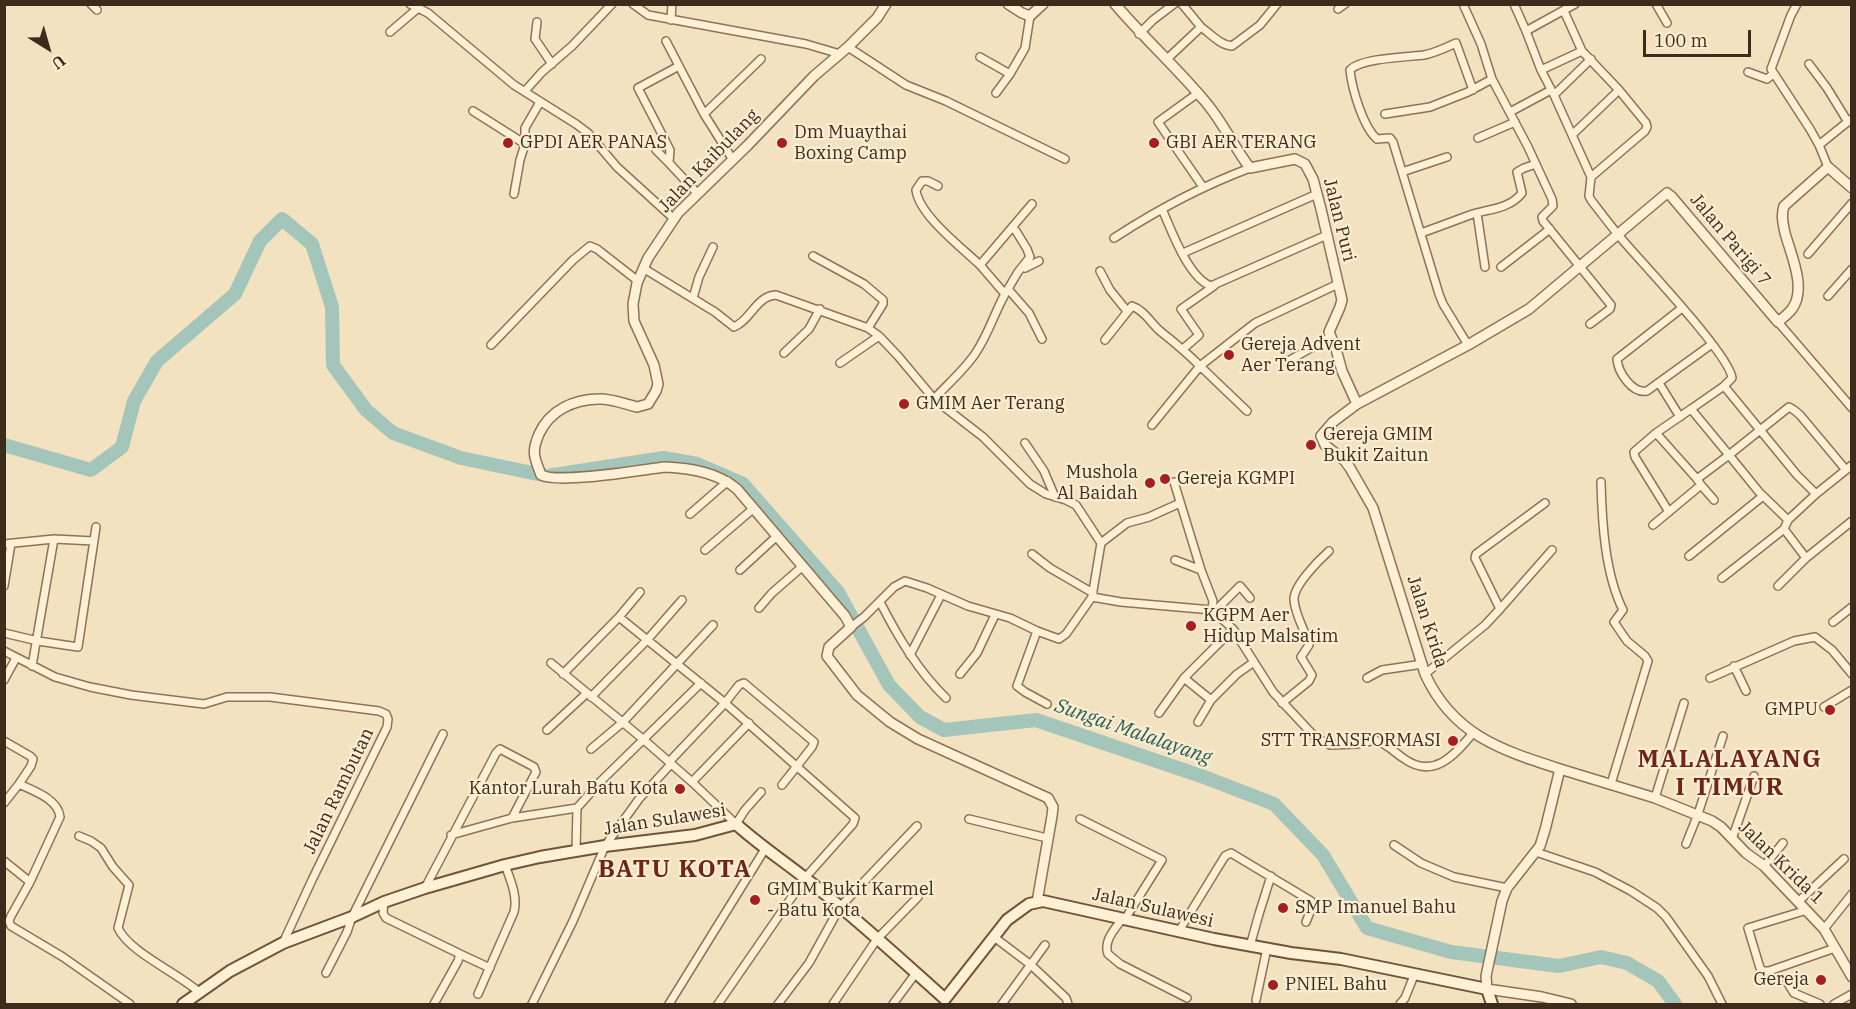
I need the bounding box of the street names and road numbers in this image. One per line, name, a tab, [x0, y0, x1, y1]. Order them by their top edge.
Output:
street label: Jalan Kaibulang	[654, 105, 764, 217]
street label: Jalan Puri	[1318, 176, 1360, 264]
street label: Jalan Parigi 7	[1685, 189, 1775, 291]
street label: Jalan Krida	[1402, 573, 1452, 671]
street label: Jalan Rambutan	[299, 724, 379, 858]
street label: Jalan Sulawesi	[602, 800, 728, 840]
street label: Jalan Krida 1	[1734, 817, 1828, 909]
street label: Jalan Sulawesi	[1090, 884, 1216, 932]

